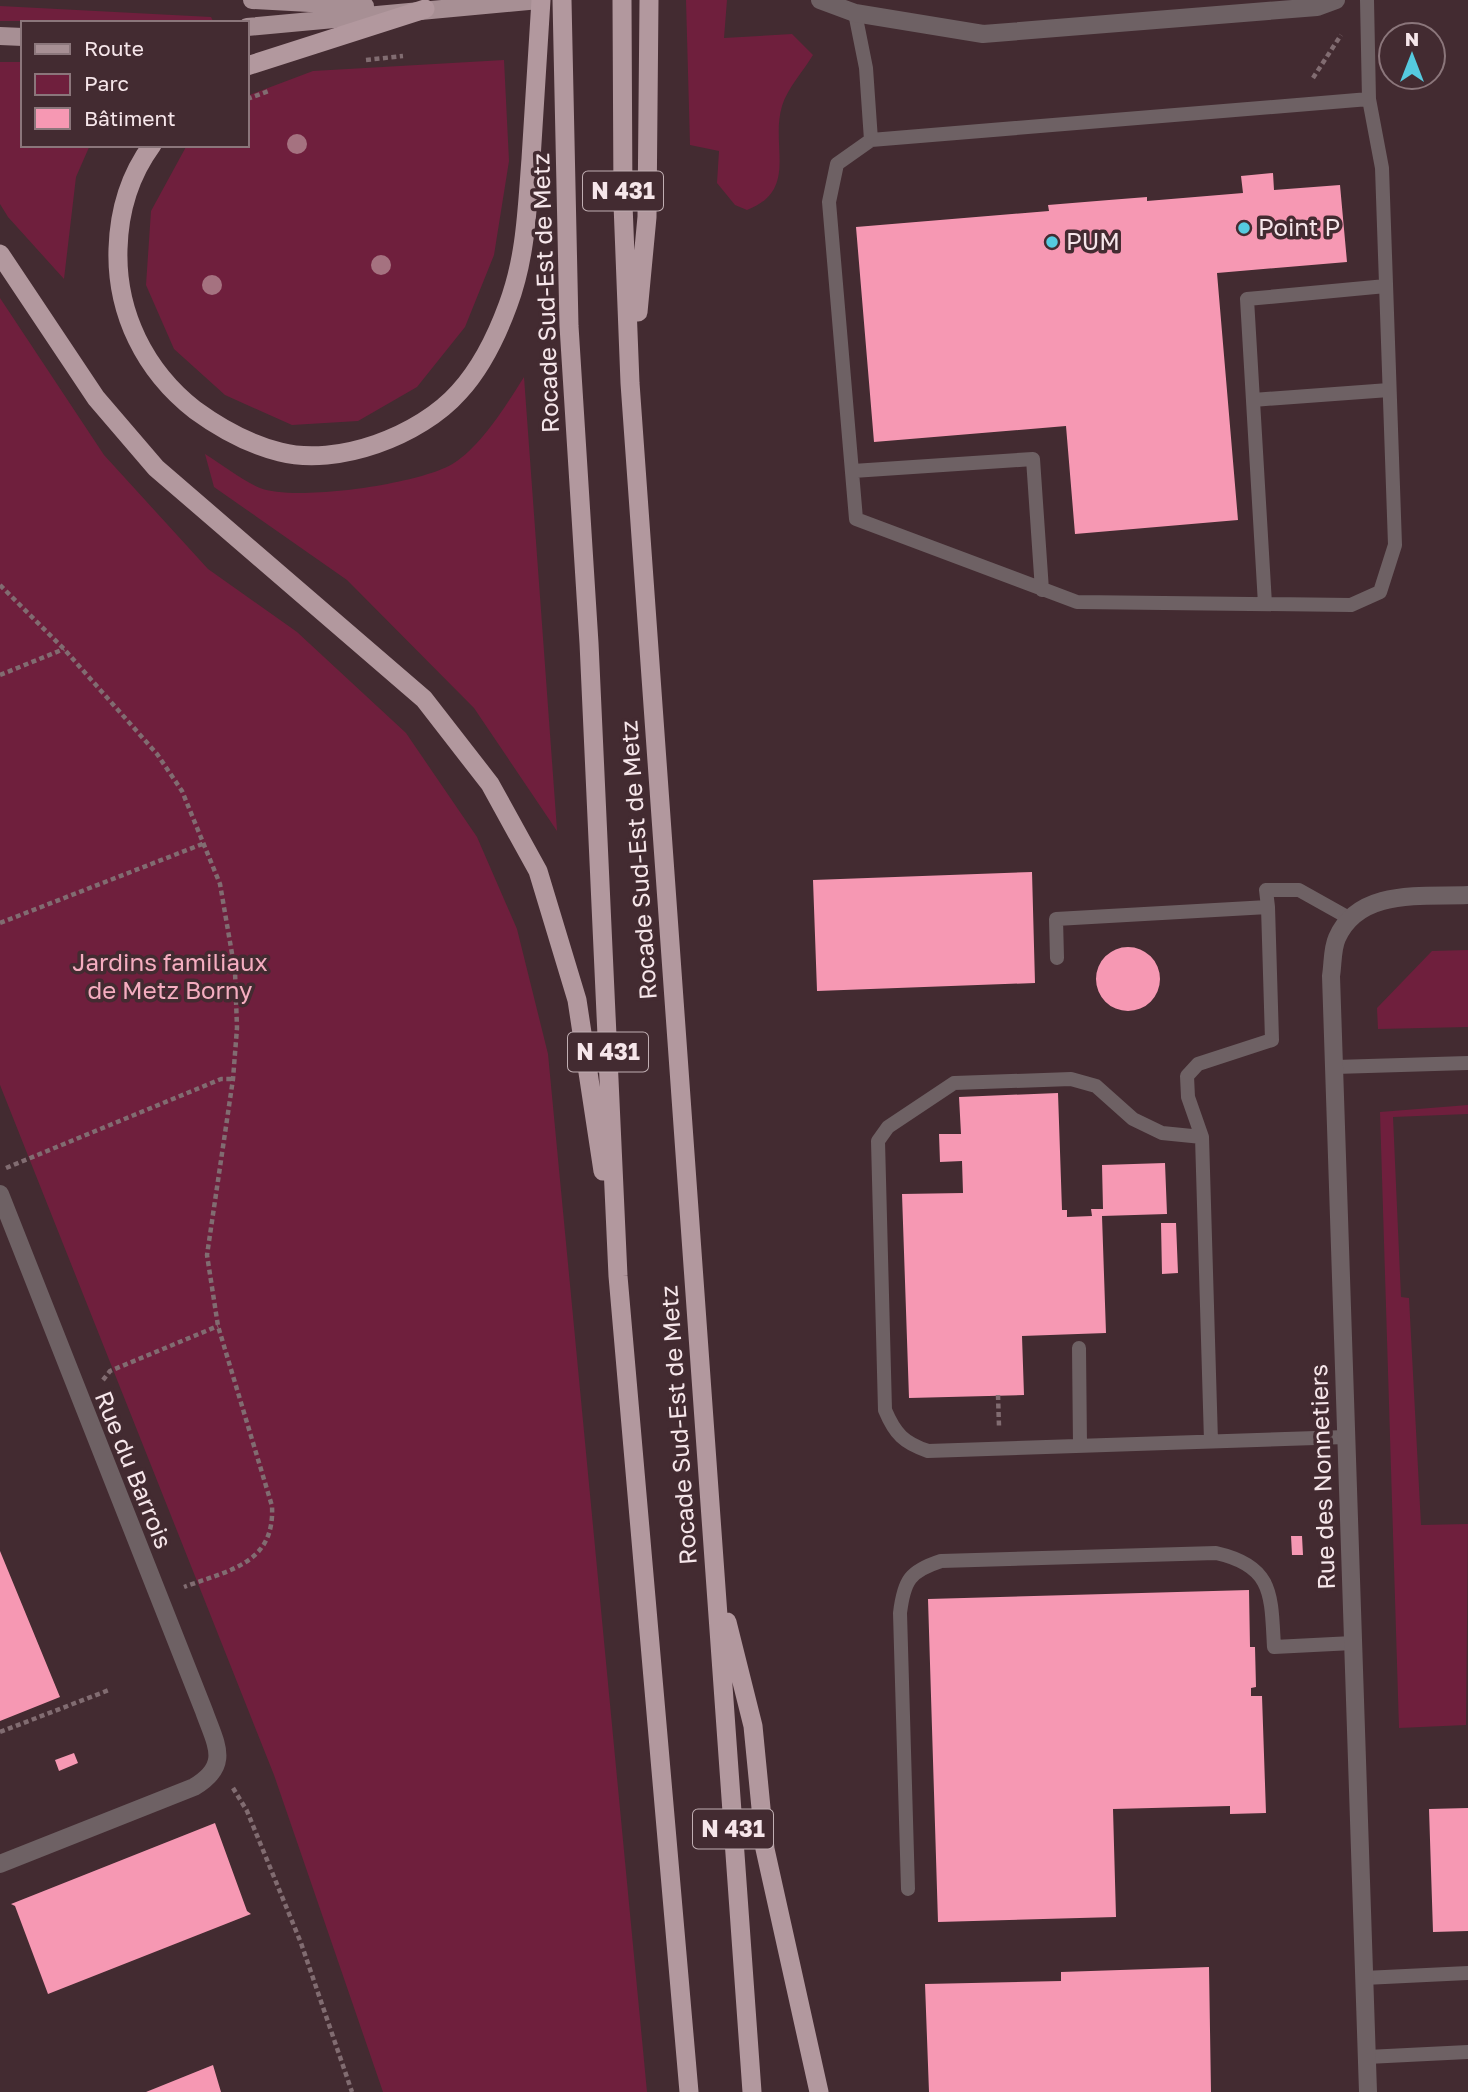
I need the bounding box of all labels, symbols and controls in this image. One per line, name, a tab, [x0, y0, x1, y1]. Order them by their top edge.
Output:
legend	[21, 21, 248, 147]
north arrow	[1377, 21, 1447, 91]
text: N	[1405, 27, 1419, 50]
text: Route	[84, 35, 144, 61]
text: Parc	[84, 70, 129, 96]
text: Bâtiment	[84, 105, 176, 131]
street label: Rocade Sud-Est de Metz	[525, 153, 564, 434]
road number: N 431	[583, 172, 663, 210]
place label: Point P	[1258, 212, 1340, 241]
marker: Point P	[1236, 220, 1252, 236]
place label: PUM	[1066, 226, 1120, 255]
marker: PUM	[1044, 234, 1060, 250]
street label: Rocade Sud-Est de Metz	[613, 719, 662, 1001]
park label: Jardins familiaux de Metz Borny	[72, 947, 268, 1004]
road number: N 431	[568, 1032, 648, 1072]
street label: Rocade Sud-Est de Metz	[653, 1284, 702, 1566]
street label: Rue des Nonnetiers	[1303, 1364, 1340, 1590]
street label: Rue du Barrois	[90, 1386, 179, 1552]
road number: N 431	[693, 1810, 773, 1848]

